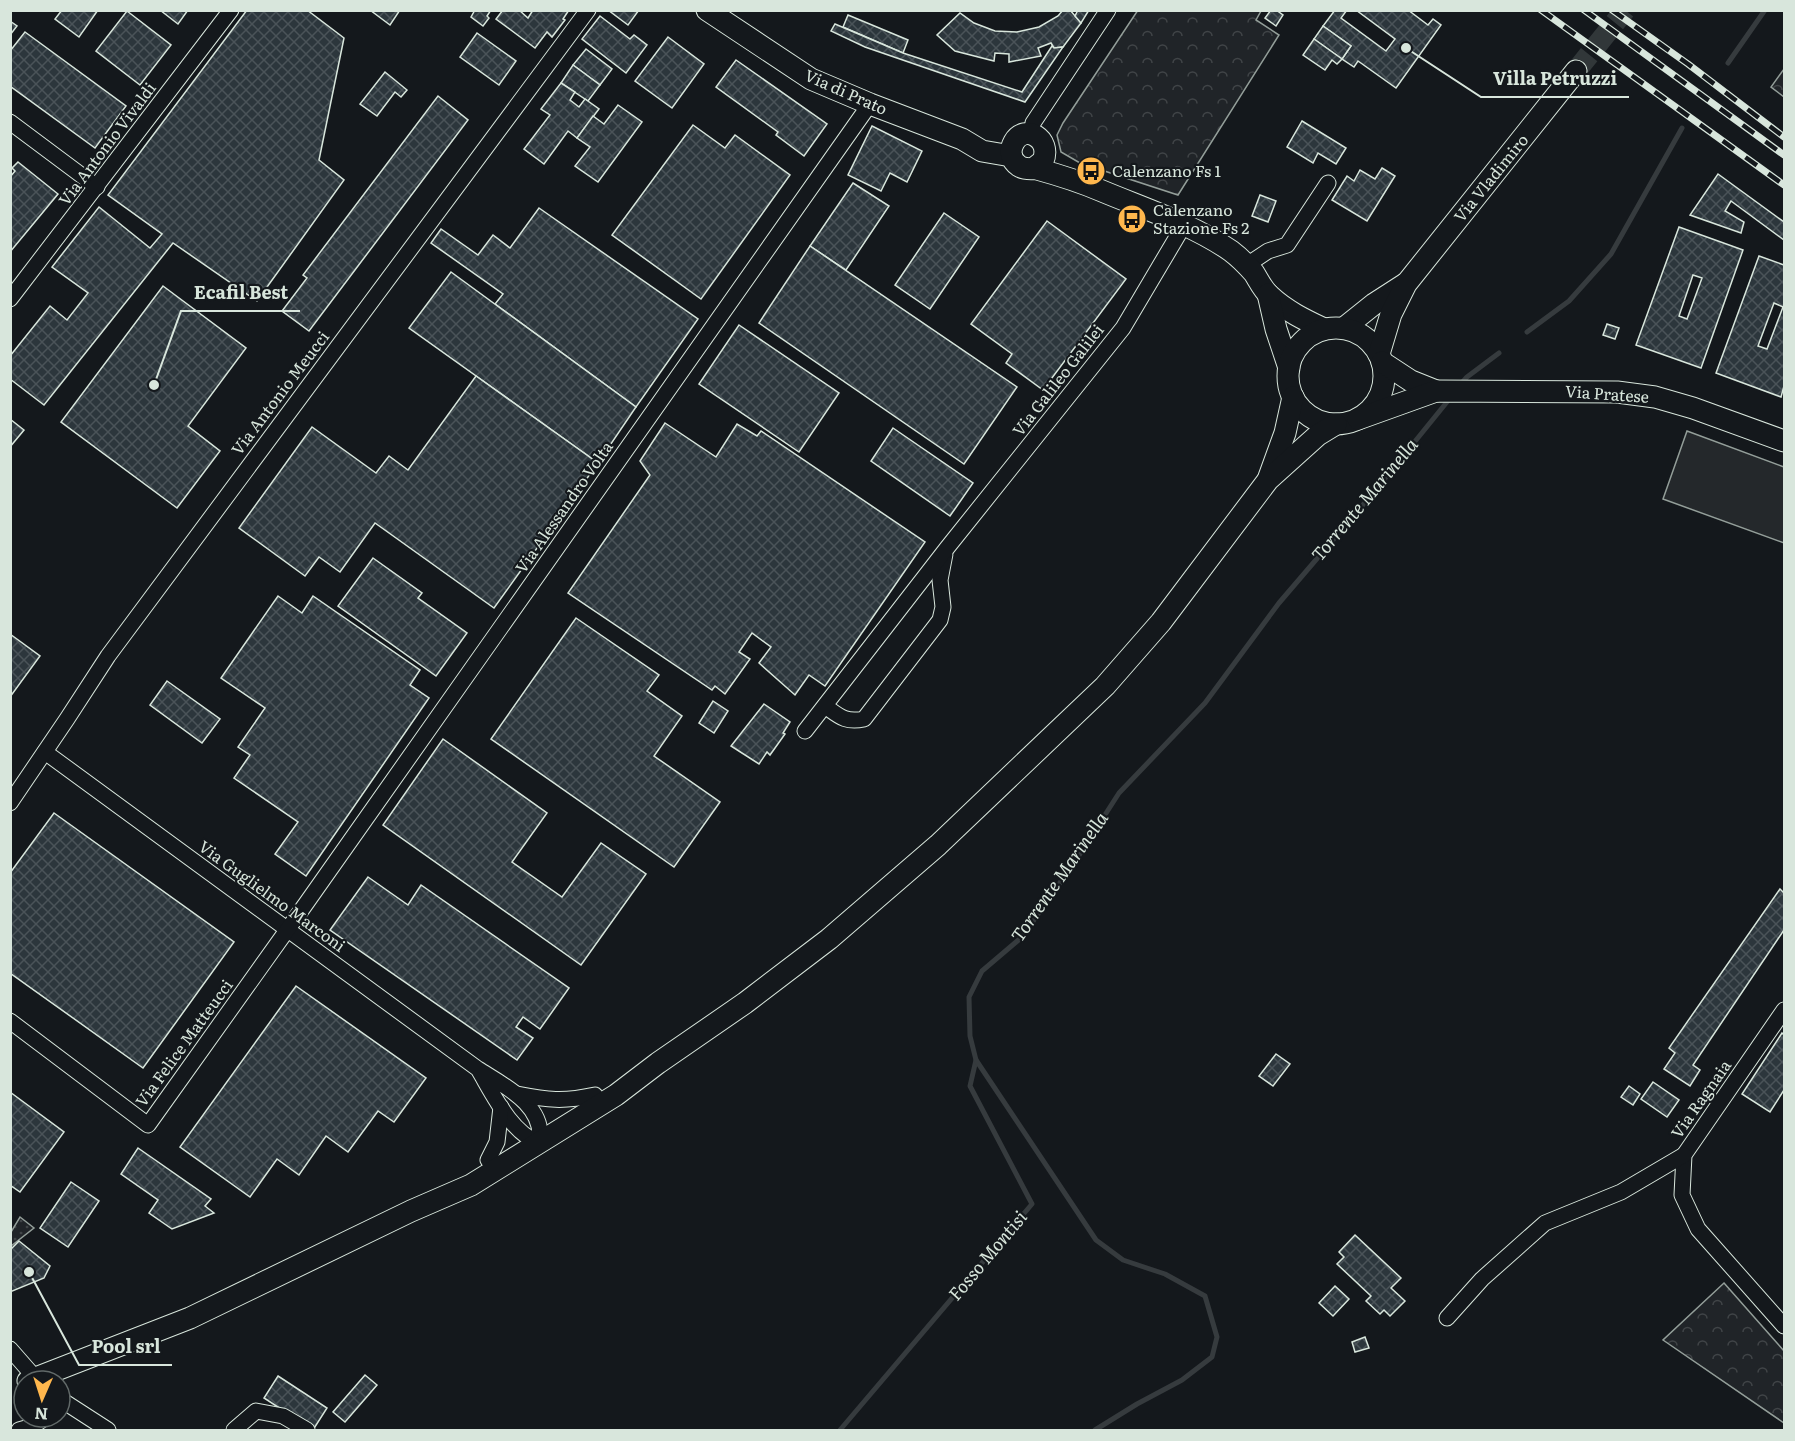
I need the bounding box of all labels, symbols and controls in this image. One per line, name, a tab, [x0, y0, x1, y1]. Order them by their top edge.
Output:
callout: Villa Petruzzi	[1481, 61, 1629, 97]
street label: Via di Prato	[801, 62, 892, 120]
text: Villa Petruzzi	[1493, 64, 1617, 91]
street label: Via Antonio Vivaldi	[52, 77, 161, 210]
street label: Via Vladimiro	[1447, 128, 1533, 227]
bus stop icon: Calenzano Fs 1	[1075, 155, 1107, 187]
place label: Calenzano Fs 1	[1112, 158, 1222, 182]
place label: Calenzano Stazione Fs 2	[1153, 197, 1249, 239]
bus stop icon: Calenzano Stazione Fs 2	[1116, 203, 1148, 235]
callout: Ecafil Best	[181, 275, 300, 311]
text: Ecafil Best	[194, 278, 288, 305]
street label: Via Galileo Galilei	[1006, 318, 1109, 440]
street label: Via Antonio Meucci	[225, 325, 334, 459]
street label: Via Pratese	[1564, 378, 1650, 408]
water label: Torrente Marinella	[1304, 431, 1424, 566]
street label: Via Alessandro Volta	[509, 435, 618, 577]
water label: Torrente Marinella	[1004, 805, 1114, 947]
street label: Via Guglielmo Marconi	[194, 834, 351, 957]
street label: Via Felice Matteucci	[129, 974, 238, 1111]
street label: Via Ragnaia	[1664, 1054, 1736, 1143]
water label: Fosso Montisi	[941, 1204, 1033, 1306]
callout: Pool srl	[79, 1329, 172, 1365]
text: Pool srl	[91, 1332, 161, 1359]
north arrow	[12, 1369, 72, 1429]
text: N	[34, 1403, 49, 1427]

